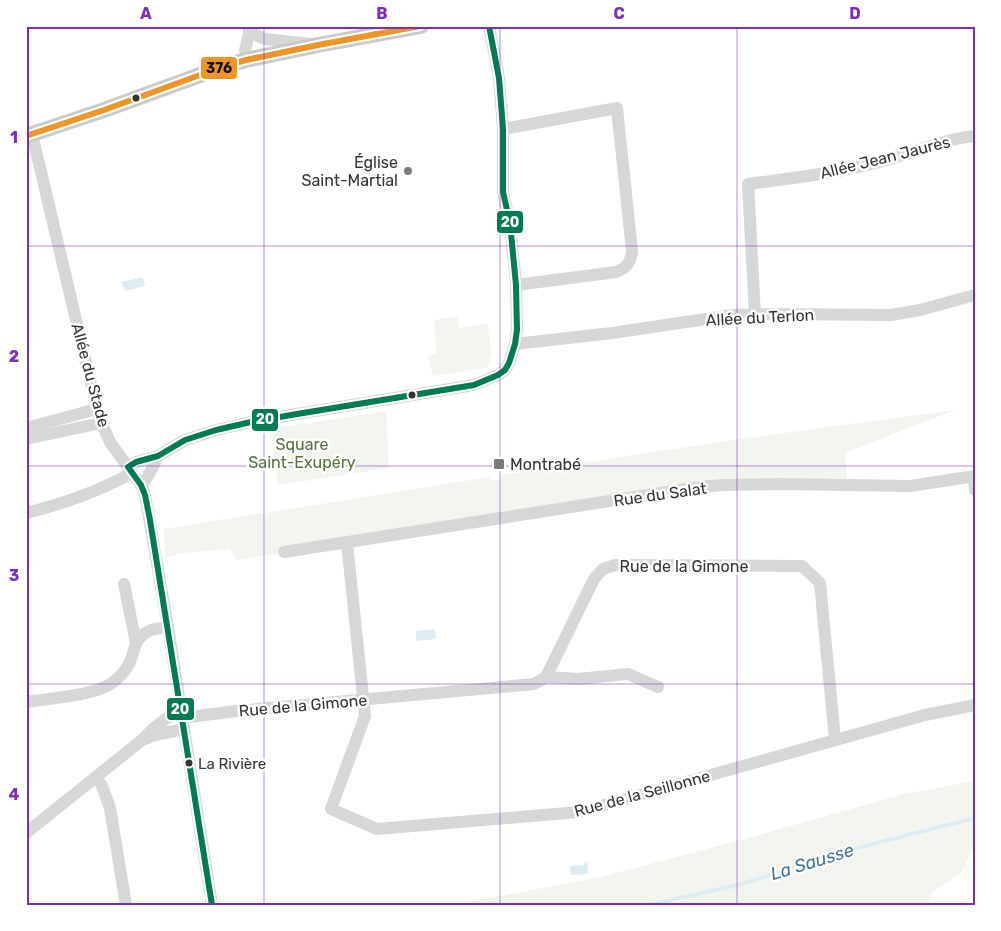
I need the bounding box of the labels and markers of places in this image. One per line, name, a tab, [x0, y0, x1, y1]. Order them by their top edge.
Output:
unlabelled marker	[131, 93, 141, 103]
place label: Église Saint-Martial	[302, 153, 398, 190]
marker: Église Saint-Martial	[402, 165, 414, 177]
unlabelled marker	[407, 390, 417, 400]
place label: Montrabé	[510, 455, 581, 474]
marker: Montrabé	[492, 457, 506, 471]
place label: La Rivière	[198, 755, 266, 773]
marker: La Rivière	[184, 758, 194, 768]

